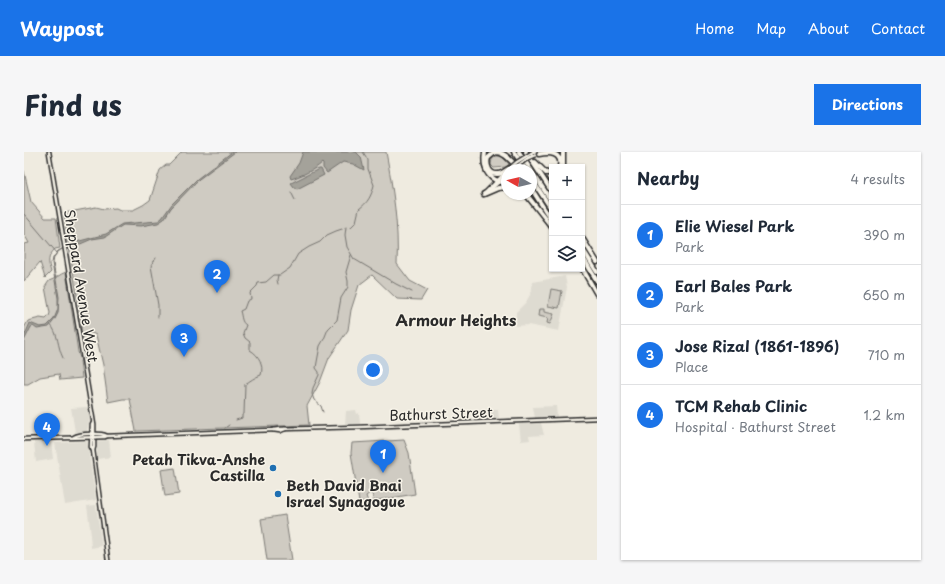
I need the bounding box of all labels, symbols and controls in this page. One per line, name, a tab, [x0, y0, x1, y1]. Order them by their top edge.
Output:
text: Waypost	[20, 14, 104, 42]
text: Home	[695, 18, 734, 39]
text: Map	[756, 18, 786, 39]
text: About	[808, 18, 849, 39]
text: Contact	[871, 18, 925, 39]
text: Find us	[24, 83, 122, 126]
button: Directions	[814, 84, 921, 125]
north arrow	[501, 164, 537, 200]
map controls	[549, 164, 585, 272]
button: +	[549, 164, 585, 200]
text: Nearby	[637, 165, 699, 191]
text: 4 results	[851, 169, 905, 188]
button: −	[549, 200, 585, 236]
street label: Sheppard Avenue West	[59, 208, 104, 364]
text: Elie Wiesel Park	[675, 214, 794, 237]
text: 1	[647, 225, 653, 244]
text: 390 m	[863, 225, 905, 244]
button: layers	[549, 236, 585, 272]
text: Park	[675, 237, 704, 256]
pin: 2	[204, 260, 230, 293]
text: Earl Bales Park	[675, 274, 792, 297]
text: 2	[645, 285, 655, 304]
text: 650 m	[863, 285, 905, 304]
text: Park	[675, 297, 704, 316]
district label: Armour Heights	[396, 308, 516, 331]
pin: 3	[171, 324, 197, 357]
text: Jose Rizal (1861-1896)	[675, 334, 839, 357]
text: 3	[646, 345, 654, 364]
text: 710 m	[868, 345, 905, 364]
text: Place	[675, 357, 708, 376]
your location	[363, 360, 383, 380]
text: TCM Rehab Clinic	[675, 394, 807, 417]
street label: Bathurst Street	[389, 401, 493, 426]
text: 4	[646, 405, 654, 424]
text: 1.2 km	[864, 405, 905, 424]
pin: 4	[34, 413, 60, 446]
text: Hospital · Bathurst Street	[675, 417, 836, 436]
pin: 1	[370, 440, 396, 473]
place label: Petah Tikva-Anshe Castilla	[132, 449, 266, 486]
marker: Petah Tikva-Anshe Castilla	[268, 463, 278, 473]
place label: Beth David Bnai Israel Synagogue	[286, 475, 405, 512]
marker: Beth David Bnai Israel Synagogue	[273, 489, 283, 499]

